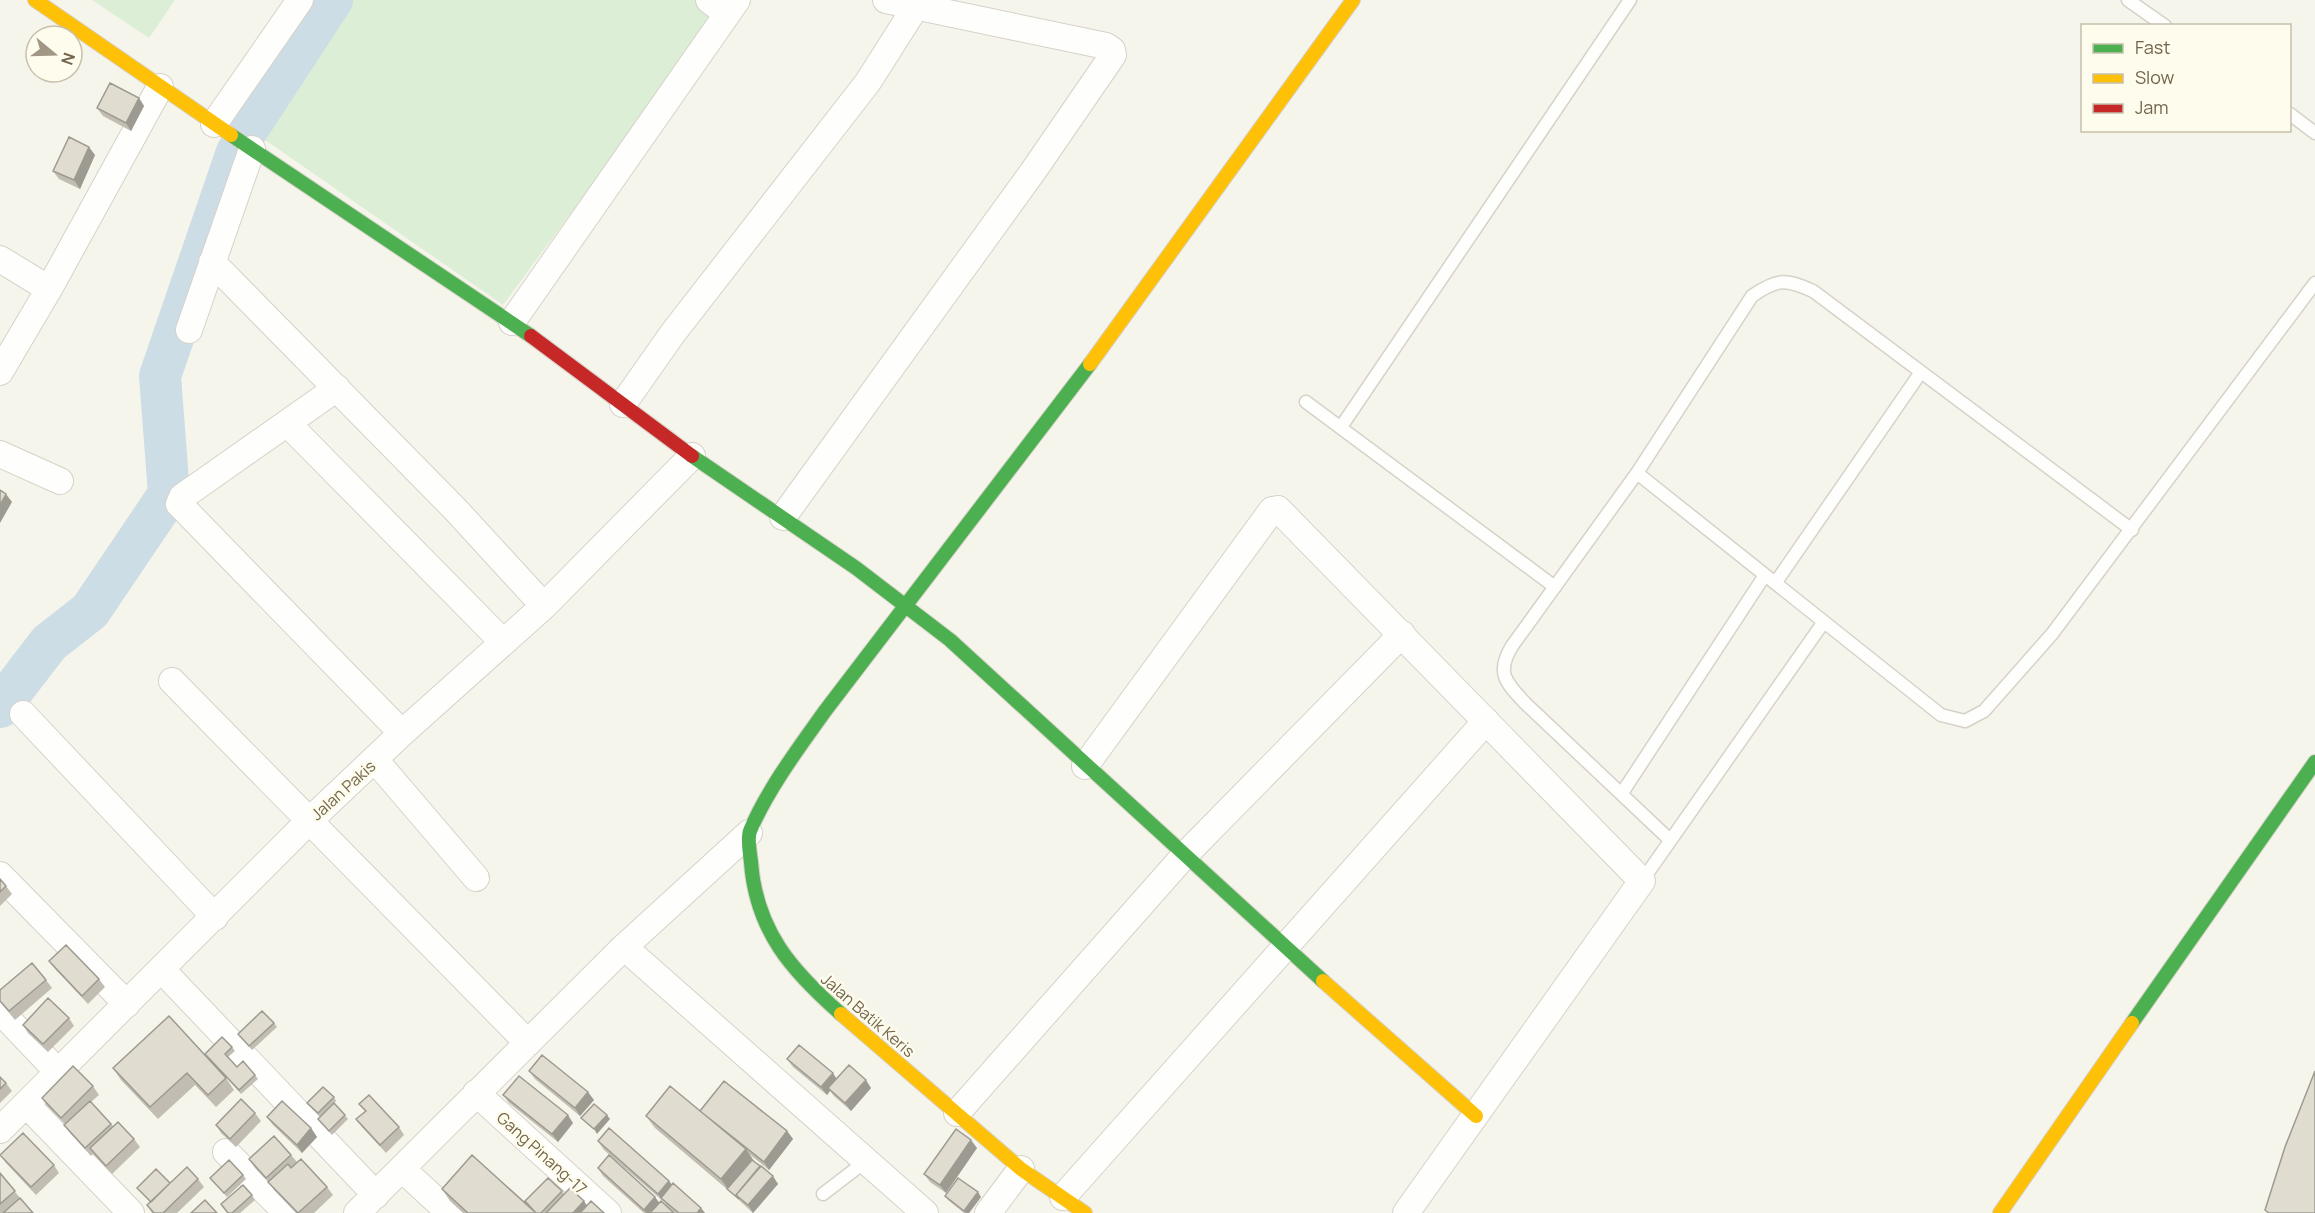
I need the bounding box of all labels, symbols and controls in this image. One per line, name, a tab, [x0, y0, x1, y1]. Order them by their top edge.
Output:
north arrow	[24, 24, 84, 84]
legend	[2081, 24, 2291, 132]
text: Fast	[2135, 35, 2170, 59]
text: N	[56, 50, 80, 68]
text: Slow	[2135, 65, 2175, 89]
text: Jam	[2135, 95, 2169, 119]
street label: Jalan Pakis	[306, 755, 380, 825]
street label: Jalan Batik Keris	[816, 968, 920, 1062]
street label: Gang Pinang-17	[492, 1107, 592, 1199]

